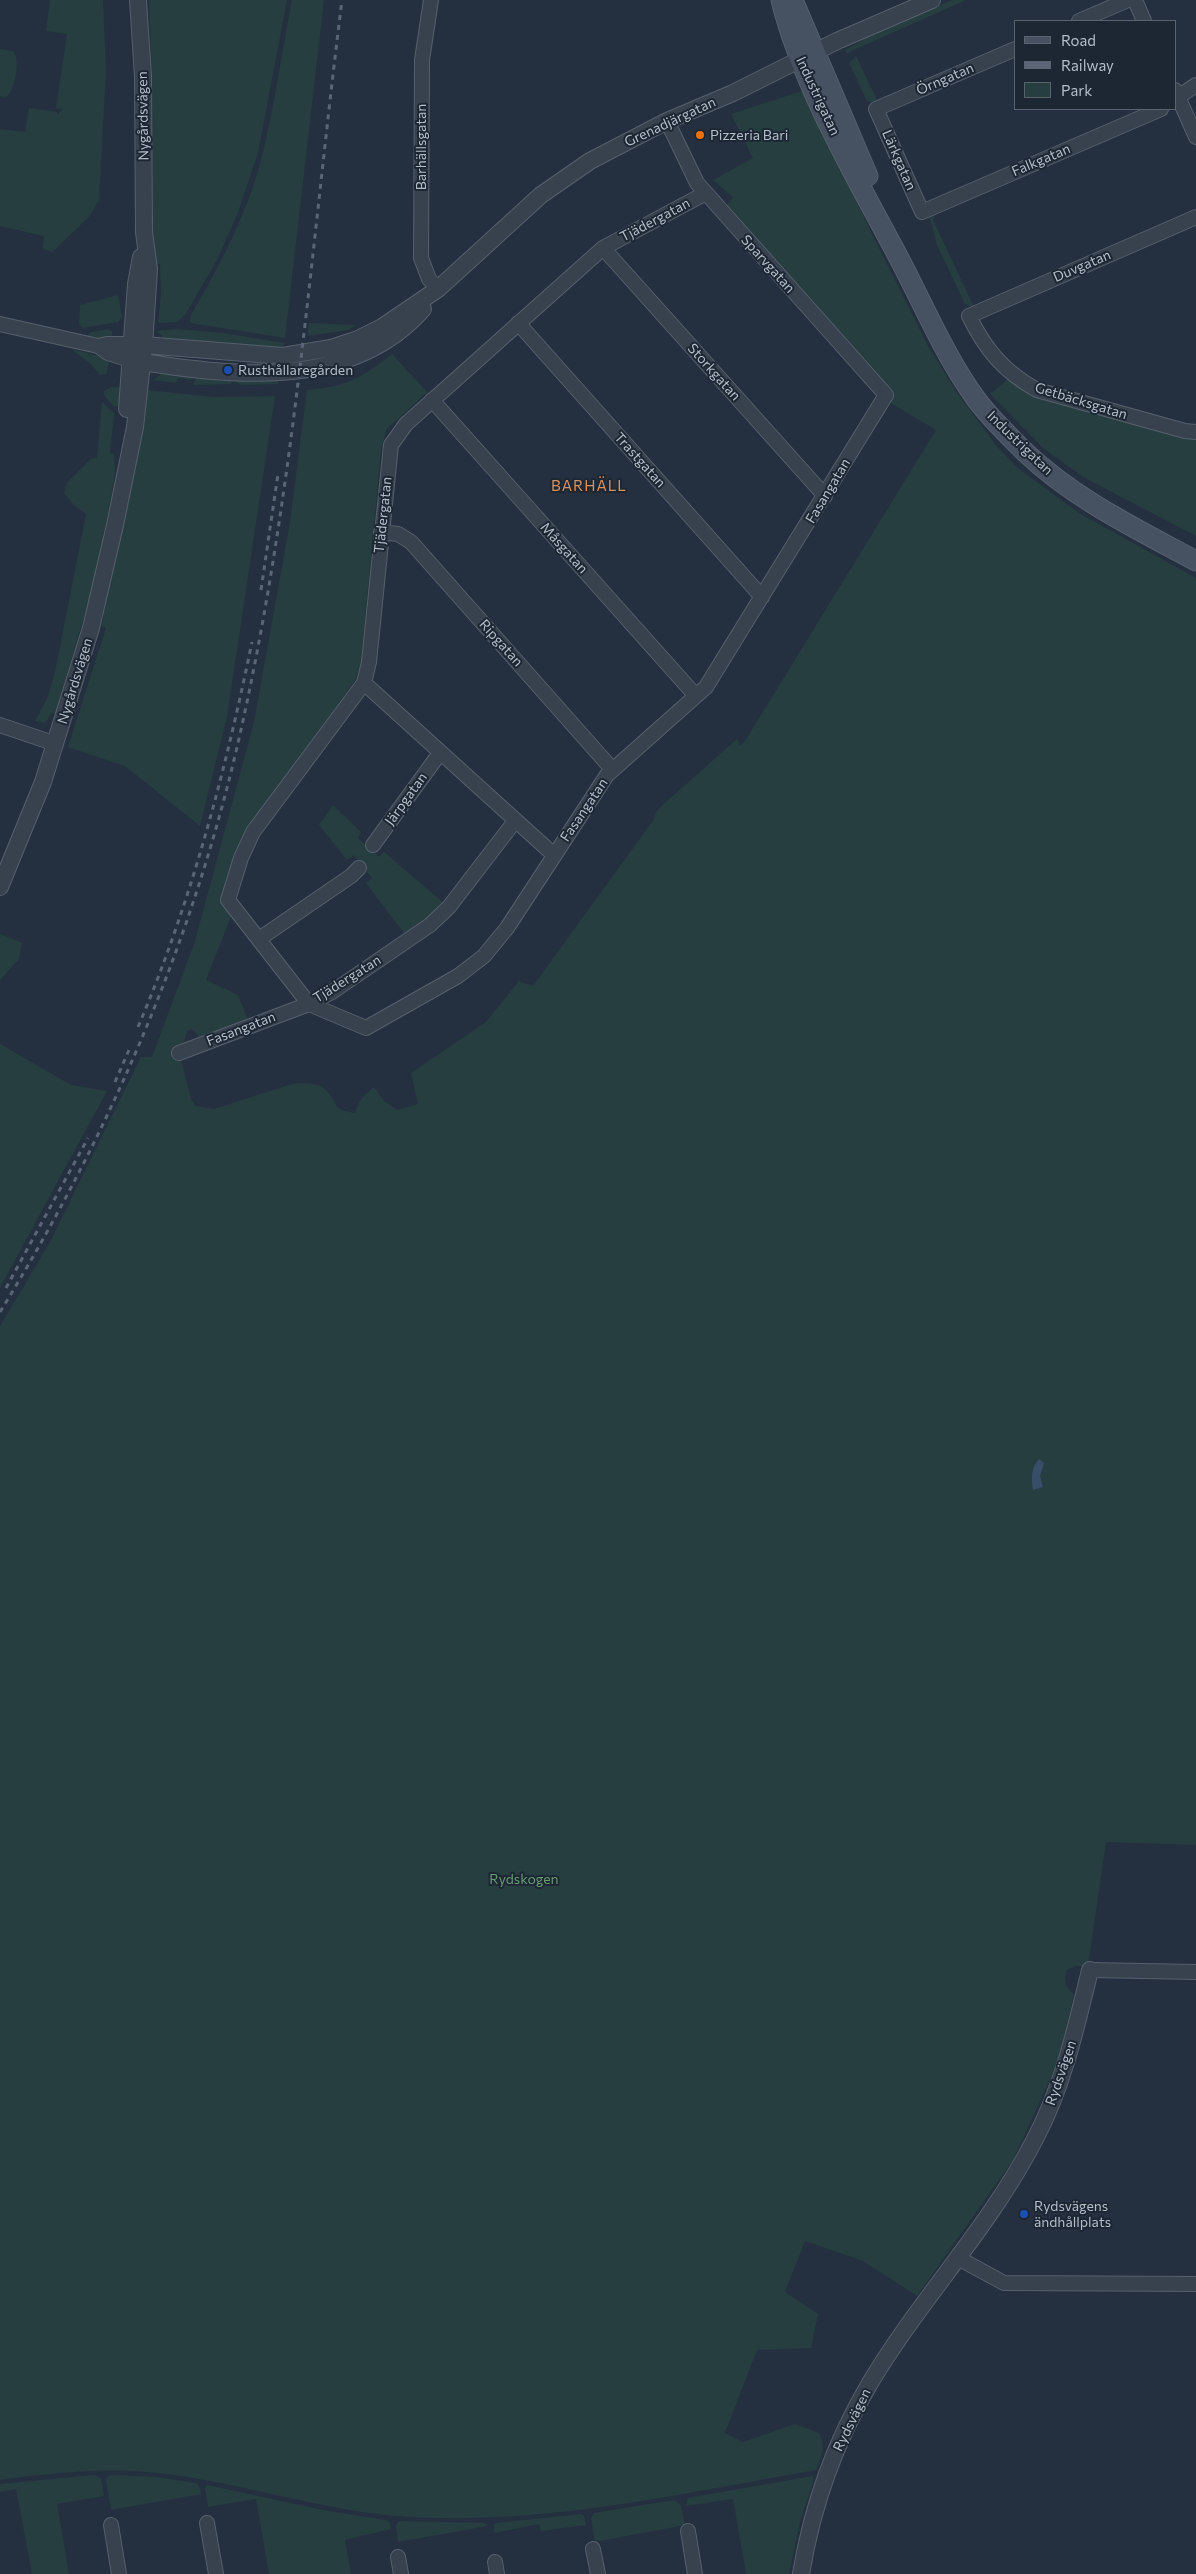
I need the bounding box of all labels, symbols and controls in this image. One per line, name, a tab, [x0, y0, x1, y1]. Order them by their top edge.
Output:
legend	[1014, 20, 1176, 110]
text: Road	[1061, 31, 1096, 49]
street label: Industrigatan	[792, 54, 844, 138]
text: Railway	[1061, 56, 1114, 74]
street label: Örngatan	[914, 59, 976, 99]
street label: Nygårdsvägen	[134, 71, 152, 161]
text: Park	[1061, 81, 1092, 99]
street label: Grenadjärgatan	[622, 94, 718, 150]
street label: Barhällsgatan	[413, 104, 429, 190]
place label: Pizzeria Bari	[710, 127, 788, 143]
street label: Lärkgatan	[878, 127, 920, 193]
marker: Pizzeria Bari	[694, 129, 706, 141]
street label: Falkgatan	[1009, 140, 1073, 180]
street label: Tjädergatan	[617, 195, 693, 245]
street label: Sparvgatan	[738, 232, 798, 296]
street label: Duvgatan	[1051, 246, 1113, 286]
street label: Storkgatan	[684, 340, 744, 404]
place label: Rusthållaregården	[238, 362, 353, 378]
marker: Rusthållaregården	[222, 364, 234, 376]
street label: Getbäcksgatan	[1033, 379, 1129, 423]
street label: Industrigatan	[984, 407, 1056, 479]
street label: Trastgatan	[611, 429, 669, 491]
street label: Fasangatan	[802, 456, 854, 526]
street label: Tjädergatan	[371, 476, 395, 554]
district label: BARHÄLL	[550, 477, 628, 495]
street label: Måsgatan	[537, 519, 591, 577]
street label: Ripgatan	[476, 616, 526, 670]
street label: Nygårdsvägen	[54, 636, 96, 726]
street label: Järpgatan	[381, 769, 431, 829]
street label: Fasangatan	[557, 775, 611, 845]
street label: Tjädergatan	[310, 952, 384, 1006]
street label: Fasangatan	[204, 1008, 278, 1050]
park label: Rydskogen	[489, 1871, 559, 1887]
street label: Rydsvägen	[1042, 2038, 1080, 2108]
place label: Rydsvägens ändhållplats	[1034, 2198, 1111, 2230]
marker: Rydsvägens ändhållplats	[1018, 2208, 1030, 2220]
street label: Rydsvägen	[830, 2386, 874, 2454]

